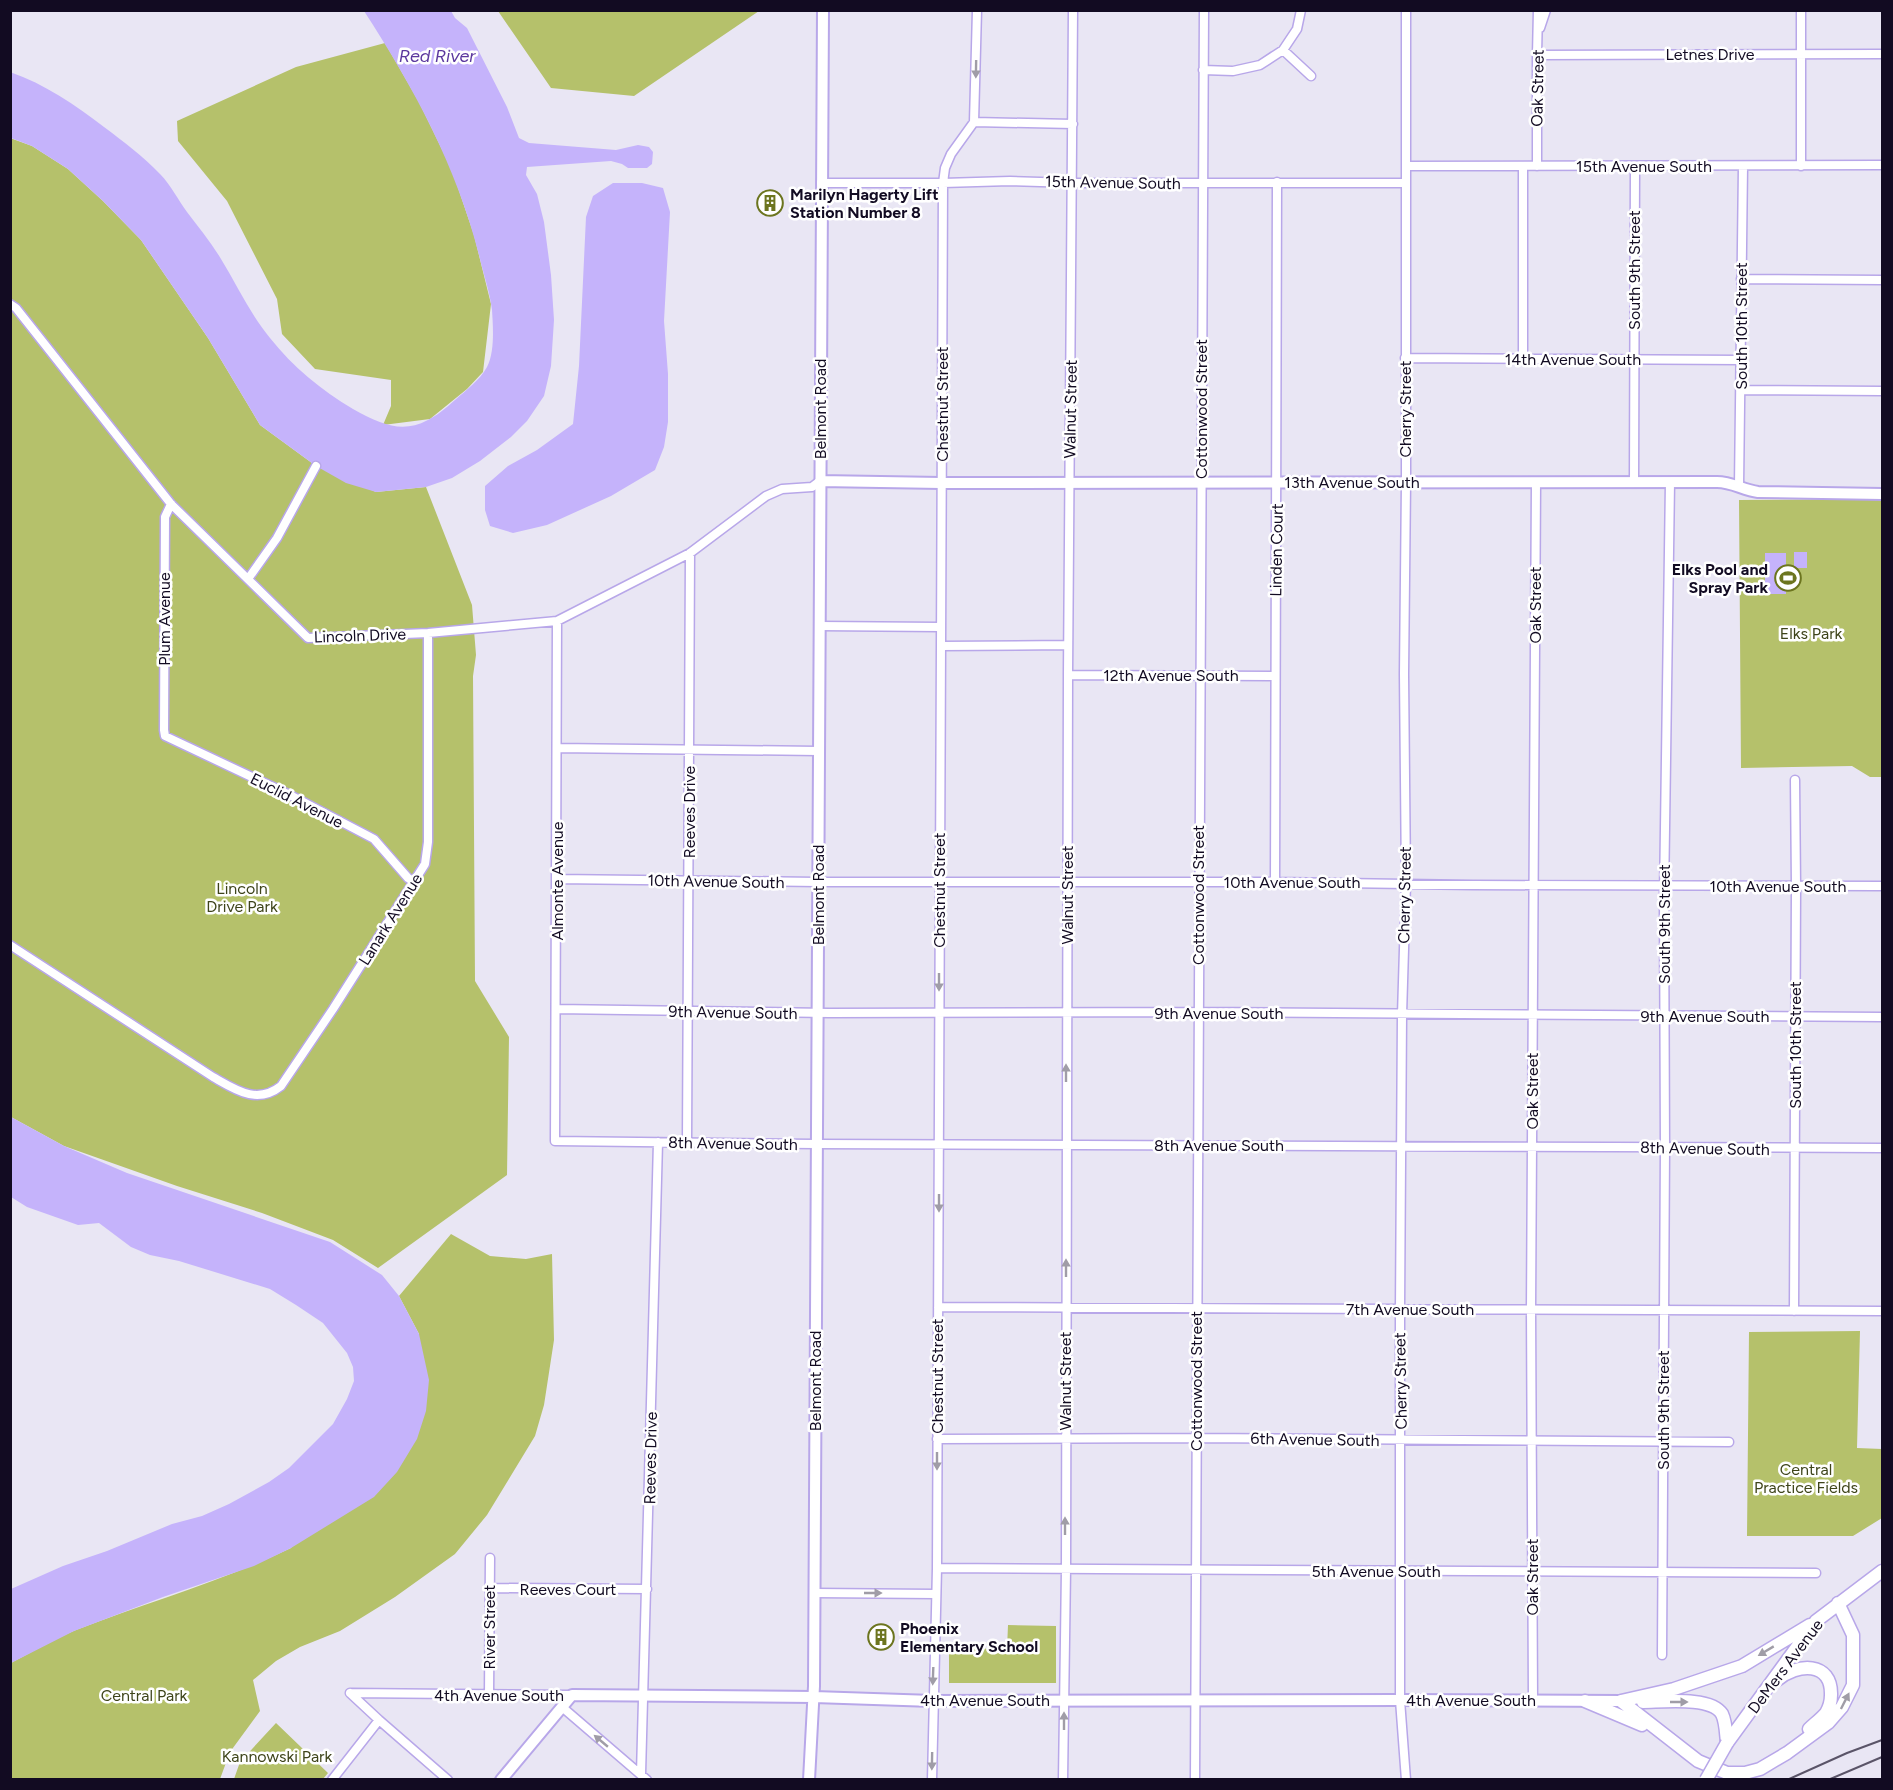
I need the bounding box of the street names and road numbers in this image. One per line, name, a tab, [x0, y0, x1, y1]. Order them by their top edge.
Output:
street label: Letnes Drive	[1665, 45, 1755, 64]
street label: Oak Street	[1527, 49, 1548, 127]
street label: 15th Avenue South	[1576, 157, 1712, 176]
street label: 15th Avenue South	[1045, 172, 1181, 193]
street label: South 9th Street	[1625, 210, 1644, 330]
street label: South 10th Street	[1732, 262, 1751, 390]
street label: Cottonwood Street	[1192, 339, 1211, 479]
street label: Chestnut Street	[933, 346, 952, 462]
street label: 14th Avenue South	[1505, 350, 1641, 369]
street label: Belmont Road	[811, 359, 830, 459]
street label: Walnut Street	[1060, 359, 1081, 459]
street label: Cherry Street	[1396, 360, 1415, 458]
street label: 13th Avenue South	[1284, 473, 1420, 492]
street label: Linden Court	[1266, 503, 1287, 597]
street label: Oak Street	[1526, 566, 1545, 644]
street label: Plum Avenue	[155, 572, 174, 666]
street label: Lincoln Drive	[314, 624, 407, 647]
street label: 12th Avenue South	[1103, 666, 1239, 685]
street label: Reeves Drive	[680, 765, 699, 858]
street label: Euclid Avenue	[247, 769, 347, 832]
street label: Almonte Avenue	[548, 821, 567, 940]
street label: Cottonwood Street	[1189, 825, 1208, 965]
street label: Chestnut Street	[930, 832, 949, 948]
street label: Belmont Road	[809, 845, 828, 945]
street label: Walnut Street	[1058, 845, 1077, 945]
street label: Cherry Street	[1394, 846, 1415, 944]
street label: South 9th Street	[1655, 864, 1674, 984]
street label: Lanark Avenue	[355, 870, 426, 969]
street label: 10th Avenue South	[647, 871, 785, 892]
street label: 10th Avenue South	[1224, 873, 1361, 892]
street label: 10th Avenue South	[1710, 877, 1847, 896]
street label: South 10th Street	[1786, 981, 1805, 1109]
street label: 9th Avenue South	[668, 1002, 798, 1023]
street label: 9th Avenue South	[1154, 1004, 1284, 1023]
street label: 9th Avenue South	[1640, 1007, 1770, 1026]
street label: Oak Street	[1523, 1052, 1542, 1130]
street label: 8th Avenue South	[668, 1133, 798, 1154]
street label: 8th Avenue South	[1154, 1136, 1284, 1155]
street label: 8th Avenue South	[1640, 1138, 1770, 1159]
street label: 7th Avenue South	[1346, 1300, 1474, 1319]
street label: Cottonwood Street	[1187, 1311, 1206, 1451]
street label: Chestnut Street	[928, 1318, 947, 1434]
street label: Belmont Road	[806, 1331, 825, 1431]
street label: Walnut Street	[1056, 1331, 1075, 1431]
street label: Cherry Street	[1390, 1332, 1411, 1430]
street label: South 9th Street	[1654, 1350, 1673, 1470]
street label: Reeves Drive	[640, 1411, 661, 1504]
street label: 6th Avenue South	[1250, 1429, 1380, 1450]
street label: Oak Street	[1523, 1538, 1542, 1616]
street label: 5th Avenue South	[1311, 1562, 1441, 1581]
street label: Reeves Court	[520, 1580, 616, 1599]
street label: River Street	[480, 1585, 499, 1669]
street label: DeMers Avenue	[1744, 1615, 1827, 1717]
street label: 4th Avenue South	[434, 1686, 564, 1705]
street label: 4th Avenue South	[920, 1691, 1050, 1710]
street label: 4th Avenue South	[1406, 1691, 1536, 1710]

